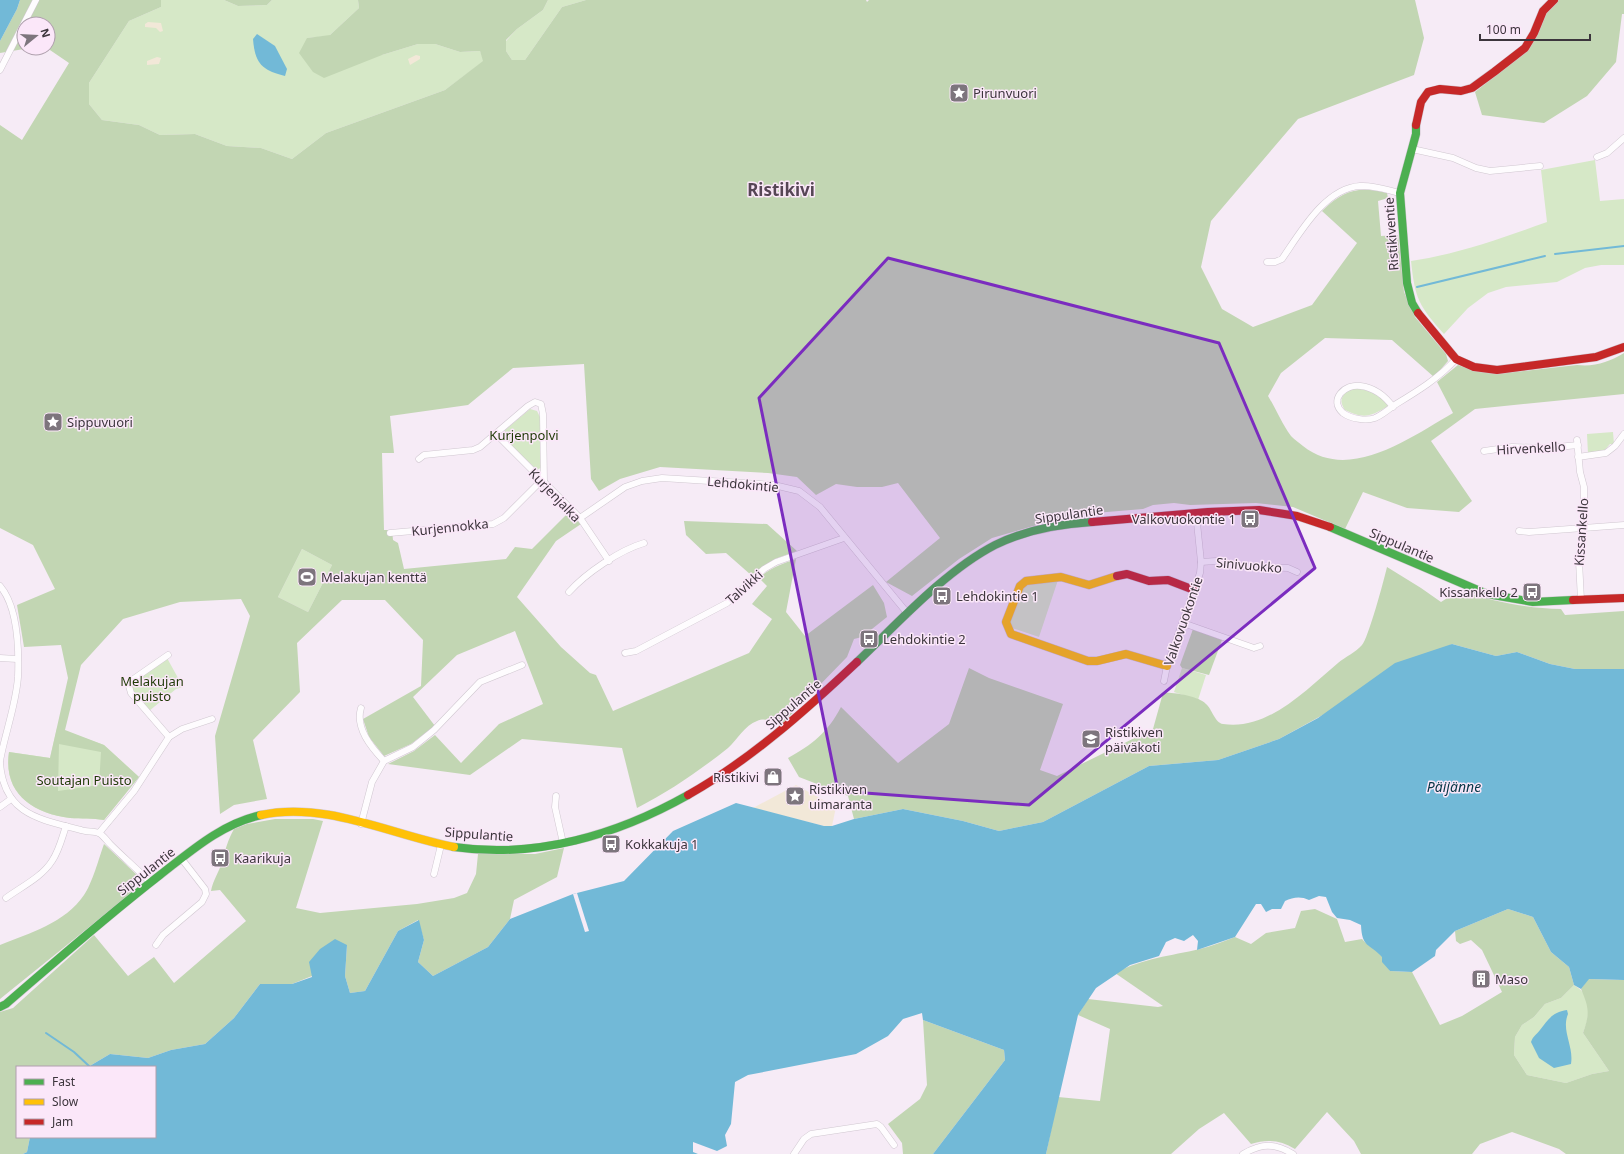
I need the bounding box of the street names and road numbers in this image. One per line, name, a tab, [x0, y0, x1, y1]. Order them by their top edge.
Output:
street label: Ristikiventie	[1379, 197, 1403, 271]
street label: Hirvenkello	[1496, 437, 1566, 459]
street label: Kurjenjalka	[525, 464, 585, 526]
street label: Lehdokintie	[706, 472, 780, 496]
street label: Kissankello	[1570, 497, 1592, 567]
street label: Sippulantie	[1034, 500, 1104, 528]
street label: Kurjennokka	[411, 514, 489, 540]
street label: Sippulantie	[1367, 523, 1437, 567]
street label: Sinivuokko	[1215, 553, 1283, 577]
street label: Talvikki	[722, 566, 766, 608]
street label: Valkovuokontie	[1159, 574, 1207, 668]
street label: Sippulantie	[761, 675, 825, 733]
street label: Sippulantie	[444, 823, 514, 845]
street label: Sippulantie	[113, 843, 179, 899]

